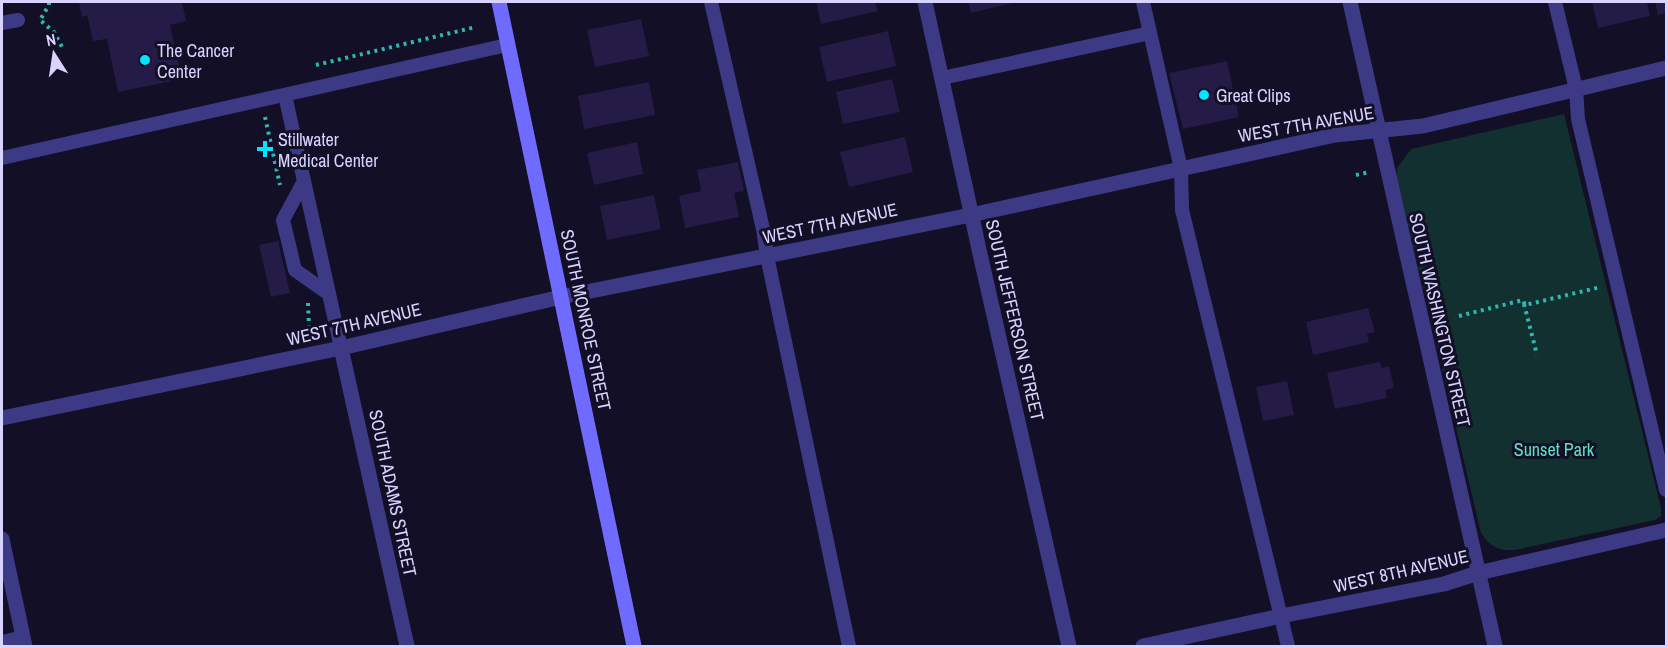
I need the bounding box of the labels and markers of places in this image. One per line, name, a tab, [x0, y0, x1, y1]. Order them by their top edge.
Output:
place label: The Cancer Center	[157, 38, 234, 84]
marker: The Cancer Center	[138, 53, 152, 67]
place label: Great Clips	[1216, 83, 1291, 108]
marker: Great Clips	[1197, 88, 1211, 102]
place label: Stillwater Medical Center	[278, 127, 378, 173]
marker: Stillwater Medical Center	[256, 140, 274, 158]

